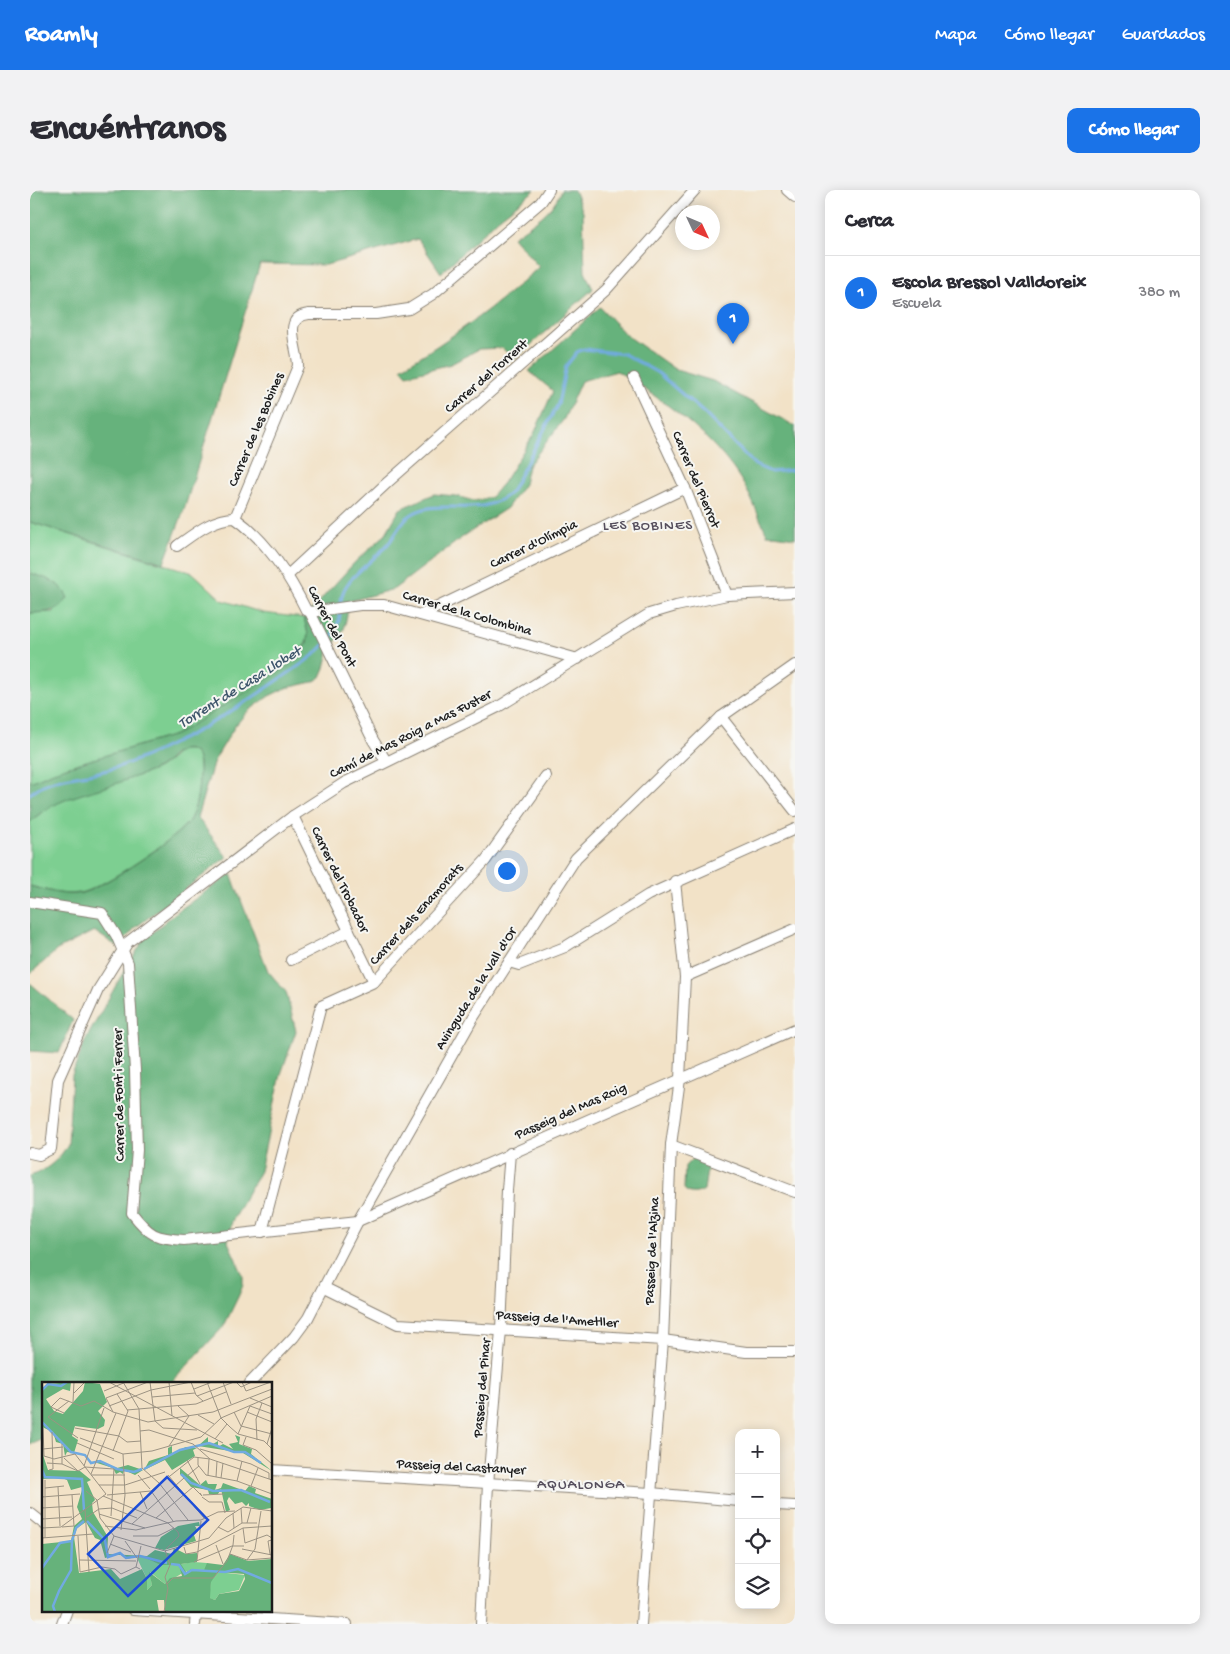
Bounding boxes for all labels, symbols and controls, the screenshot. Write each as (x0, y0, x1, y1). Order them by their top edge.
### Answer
text: Roamly (25, 21, 98, 50)
text: Mapa (935, 25, 976, 46)
text: Cómo llegar (1004, 25, 1094, 46)
text: Guardados (1122, 25, 1205, 46)
button: Cómo llegar (1067, 108, 1200, 153)
text: Encuéntranos (30, 110, 225, 151)
north arrow (675, 205, 720, 250)
text: Cerca (845, 210, 893, 235)
text: Escola Bressol Valldoreix (892, 272, 1086, 295)
text: 1 (858, 284, 864, 303)
text: 380 m (1139, 284, 1180, 303)
text: Escuela (892, 295, 941, 314)
pin: 1 (717, 303, 749, 344)
street label: Carrer del Torrent (442, 335, 533, 418)
street label: Carrer de les Bobines (225, 370, 289, 490)
street label: Carrer del Pierrot (667, 429, 724, 532)
street label: Carrer d'Olímpia (488, 516, 581, 573)
district label: LES BOBINES (603, 517, 693, 535)
street label: Carrer del Pont (302, 583, 360, 672)
street label: Carrer de la Colombina (400, 587, 535, 641)
water label: Torrent de Casa Llobet (175, 641, 307, 733)
street label: Camí de Mas Roig a Mas Fuster (327, 686, 496, 783)
street label: Carrer del Trobador (306, 824, 372, 937)
your location (494, 858, 520, 884)
street label: Carrer dels Enamorats (367, 860, 468, 970)
street label: Avinguda de la Vall d'Or (432, 924, 522, 1053)
street label: Carrer de Font i Ferrer (110, 1028, 130, 1161)
street label: Passeig del Mas Roig (511, 1080, 630, 1145)
street label: Passeig de l'Alzina (642, 1196, 664, 1306)
street label: Passeig de l'Ametller (494, 1307, 620, 1333)
street label: Passeig del Pinar (470, 1337, 496, 1439)
inset map (42, 1382, 272, 1612)
map controls (735, 1429, 780, 1609)
button: + (735, 1429, 780, 1474)
street label: Passeig del Castanyer (395, 1456, 527, 1480)
button: − (735, 1474, 780, 1519)
district label: AQUALONGA (537, 1476, 625, 1494)
button: locate (735, 1519, 780, 1564)
button: layers (735, 1564, 780, 1609)

